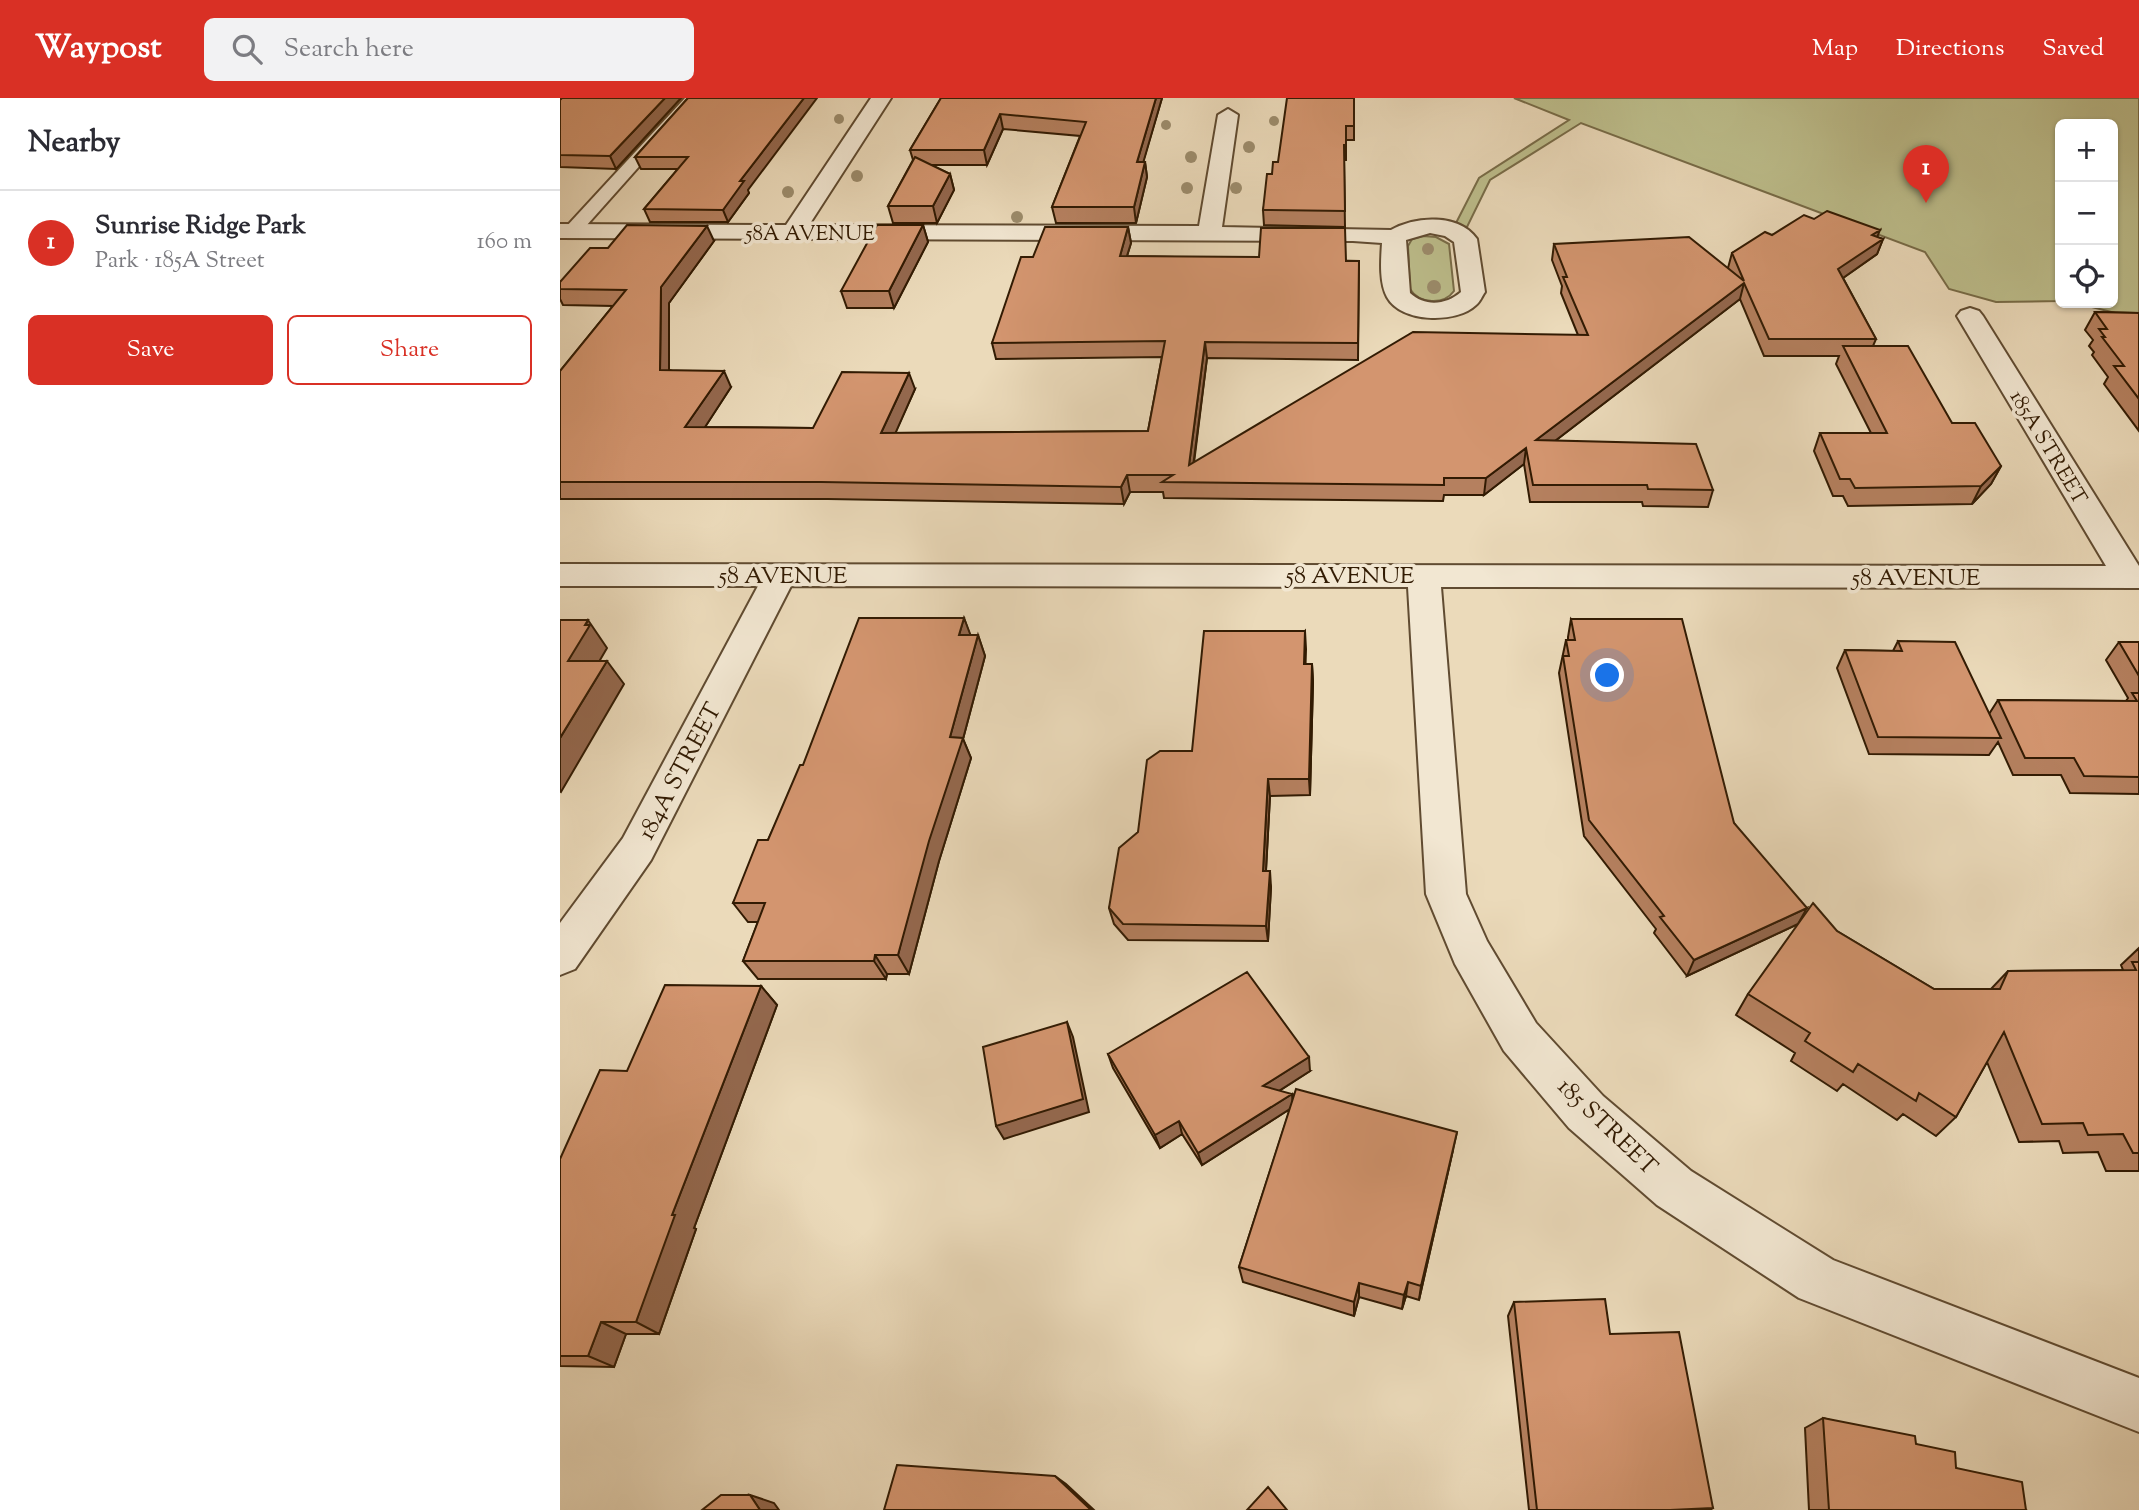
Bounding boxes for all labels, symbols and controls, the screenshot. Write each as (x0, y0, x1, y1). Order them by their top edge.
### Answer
search box (204, 18, 694, 81)
text: Waypost (35, 25, 162, 73)
icon: search (228, 30, 266, 68)
text: Search here (284, 31, 414, 68)
text: Map (1812, 32, 1858, 66)
text: Directions (1896, 32, 2004, 66)
text: Saved (2042, 32, 2104, 66)
map controls (2055, 119, 2118, 308)
button: + (2055, 119, 2118, 182)
text: Nearby (28, 122, 120, 165)
pin: 1 (1903, 145, 1949, 203)
button: − (2055, 182, 2118, 245)
text: Sunrise Ridge Park (95, 208, 306, 245)
street label: 58A AVENUE (744, 220, 875, 250)
text: 1 (47, 226, 55, 259)
text: 160 m (477, 226, 532, 259)
text: Park · 185A Street (95, 245, 265, 278)
button: locate (2055, 245, 2118, 308)
button: Save (28, 315, 273, 385)
button: Share (287, 315, 532, 385)
street label: 185A STREET (2001, 385, 2093, 511)
street label: 58 AVENUE (717, 560, 848, 594)
street label: 58 AVENUE (1284, 560, 1415, 594)
street label: 58 AVENUE (1850, 562, 1981, 596)
your location (1590, 658, 1624, 692)
street label: 184A STREET (630, 697, 731, 847)
street label: 185 STREET (1549, 1071, 1664, 1184)

